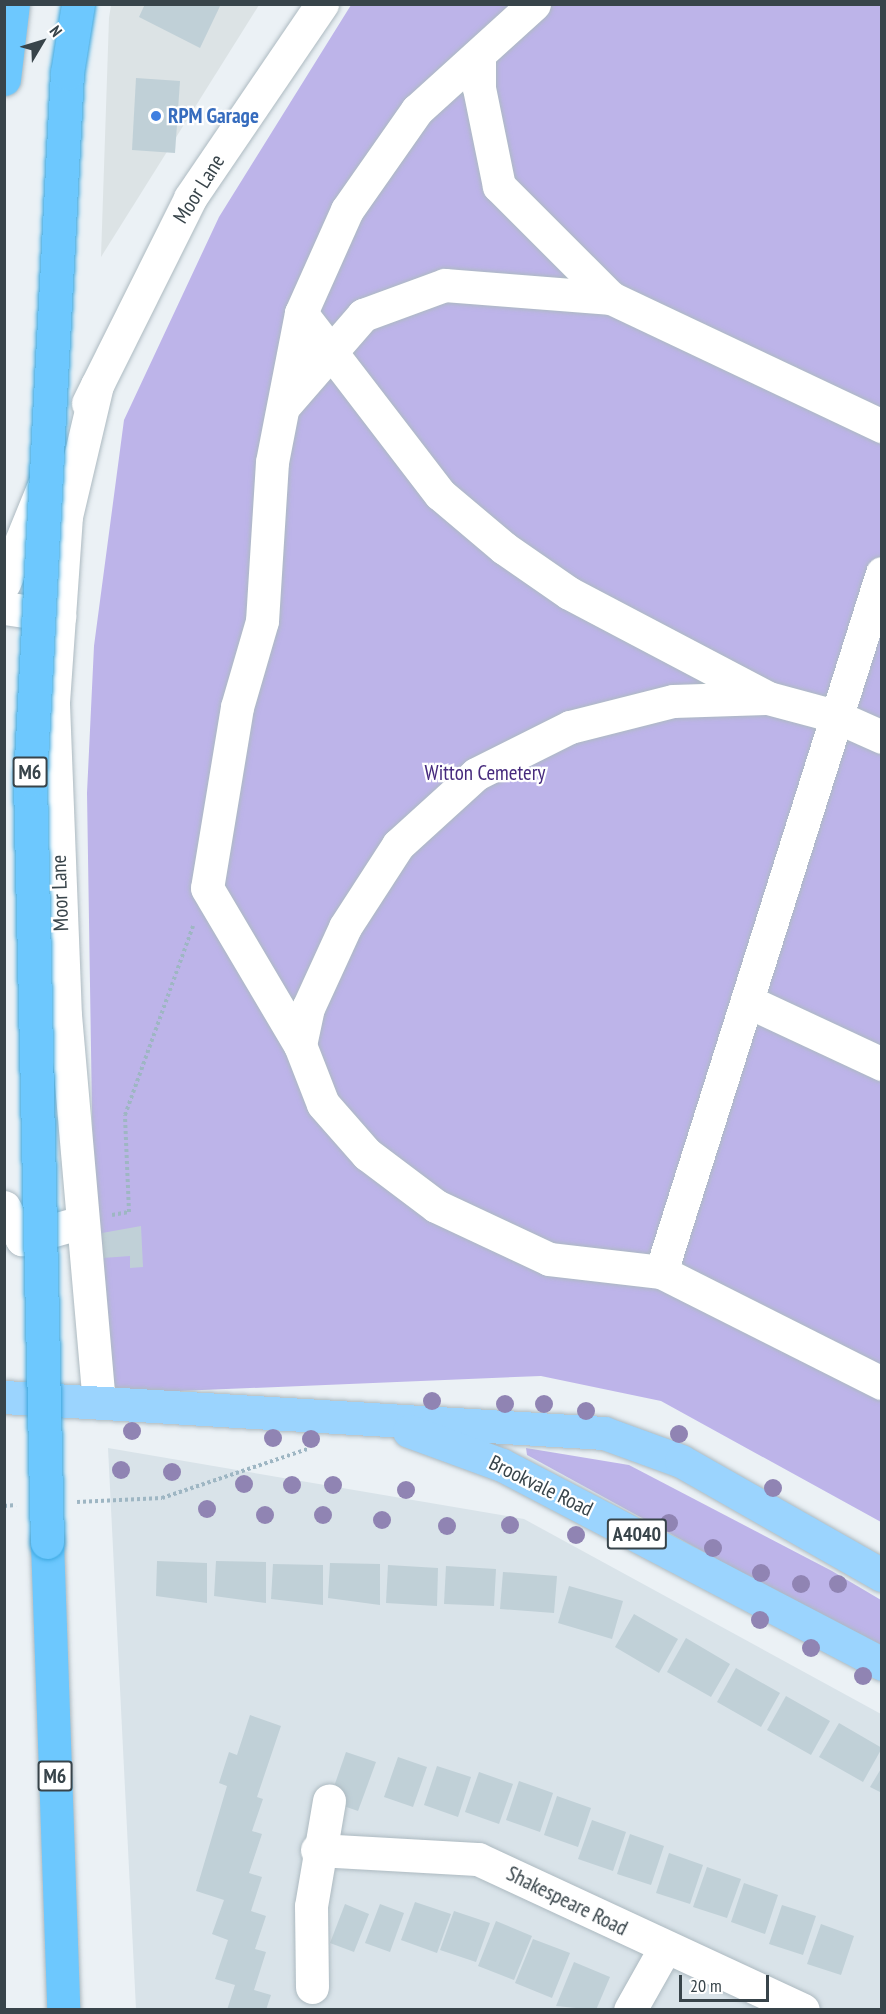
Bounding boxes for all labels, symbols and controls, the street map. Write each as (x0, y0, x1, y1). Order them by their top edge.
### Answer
north arrow (12, 12, 72, 72)
text: N (46, 21, 67, 40)
place label: RPM Garage (168, 103, 259, 129)
marker: RPM Garage (149, 109, 163, 123)
street label: Moor Lane (168, 150, 230, 228)
road number: M6 (12, 755, 48, 789)
park label: Witton Cemetery (425, 760, 545, 786)
street label: Moor Lane (46, 854, 74, 932)
street label: Brookvale Road (485, 1450, 597, 1522)
road number: A4040 (606, 1517, 668, 1551)
road number: M6 (37, 1759, 73, 1793)
street label: Shakespeare Road (502, 1861, 632, 1941)
scale bar (682, 1963, 772, 2001)
text: 20 m (690, 1974, 722, 1997)

